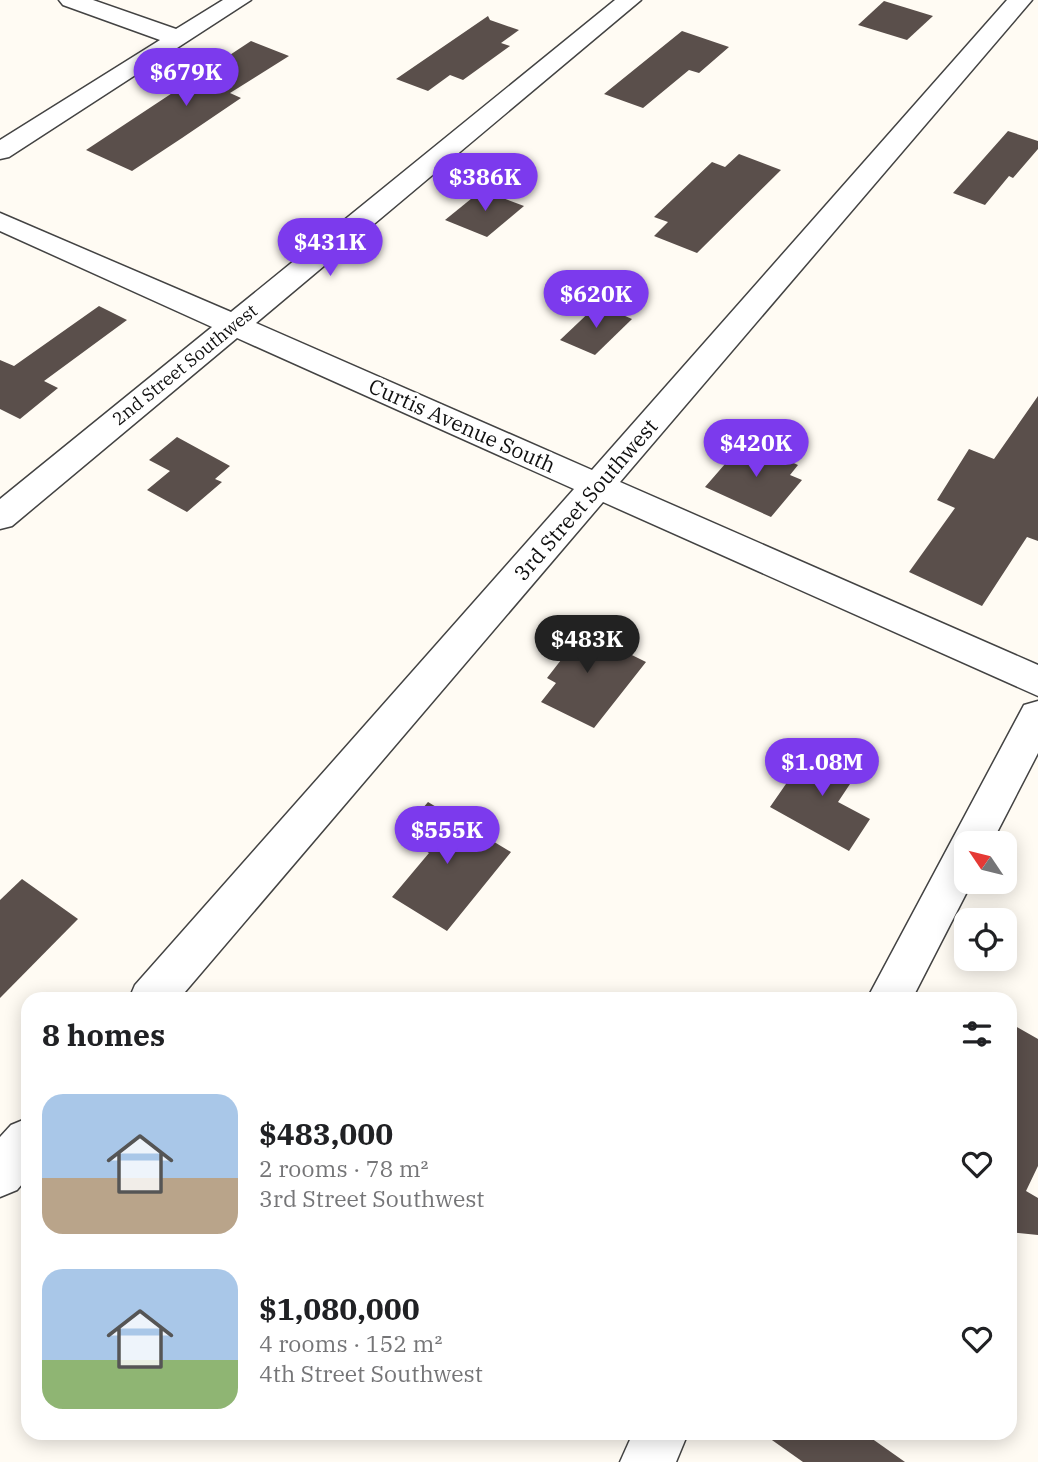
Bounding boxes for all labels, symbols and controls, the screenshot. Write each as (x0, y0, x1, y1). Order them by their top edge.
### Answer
pin: $679K (137, 48, 235, 108)
text: $679K (150, 56, 222, 86)
pin: $386K (436, 154, 534, 213)
text: $386K (449, 161, 521, 191)
pin: $431K (281, 218, 379, 278)
text: $431K (294, 226, 366, 256)
pin: $620K (547, 270, 645, 330)
text: $620K (560, 278, 632, 308)
street label: 2nd Street Southwest (108, 299, 262, 430)
street label: Curtis Avenue South (365, 371, 560, 479)
street label: 3rd Street Southwest (507, 412, 663, 586)
pin: $420K (707, 420, 805, 479)
text: $420K (720, 427, 792, 457)
pin: $483K (538, 616, 636, 675)
text: $483K (551, 623, 623, 653)
pin: $1.08M (765, 738, 879, 798)
text: $1.08M (781, 746, 863, 776)
pin: $555K (398, 806, 496, 866)
text: $555K (411, 814, 483, 844)
north arrow (954, 831, 1017, 894)
map controls (954, 831, 1017, 971)
button: locate (954, 908, 1017, 971)
text: 8 homes (42, 1015, 165, 1054)
icon: filters (958, 1015, 996, 1053)
text: $483,000 (259, 1114, 393, 1153)
icon: home (98, 1122, 182, 1206)
icon: heart (958, 1145, 996, 1183)
text: 2 rooms · 78 m² (259, 1153, 429, 1183)
text: 3rd Street Southwest (259, 1183, 484, 1213)
text: $1,080,000 (259, 1289, 420, 1328)
icon: home (98, 1297, 182, 1381)
icon: heart (958, 1320, 996, 1358)
text: 4 rooms · 152 m² (259, 1328, 442, 1358)
text: 4th Street Southwest (259, 1358, 483, 1388)

